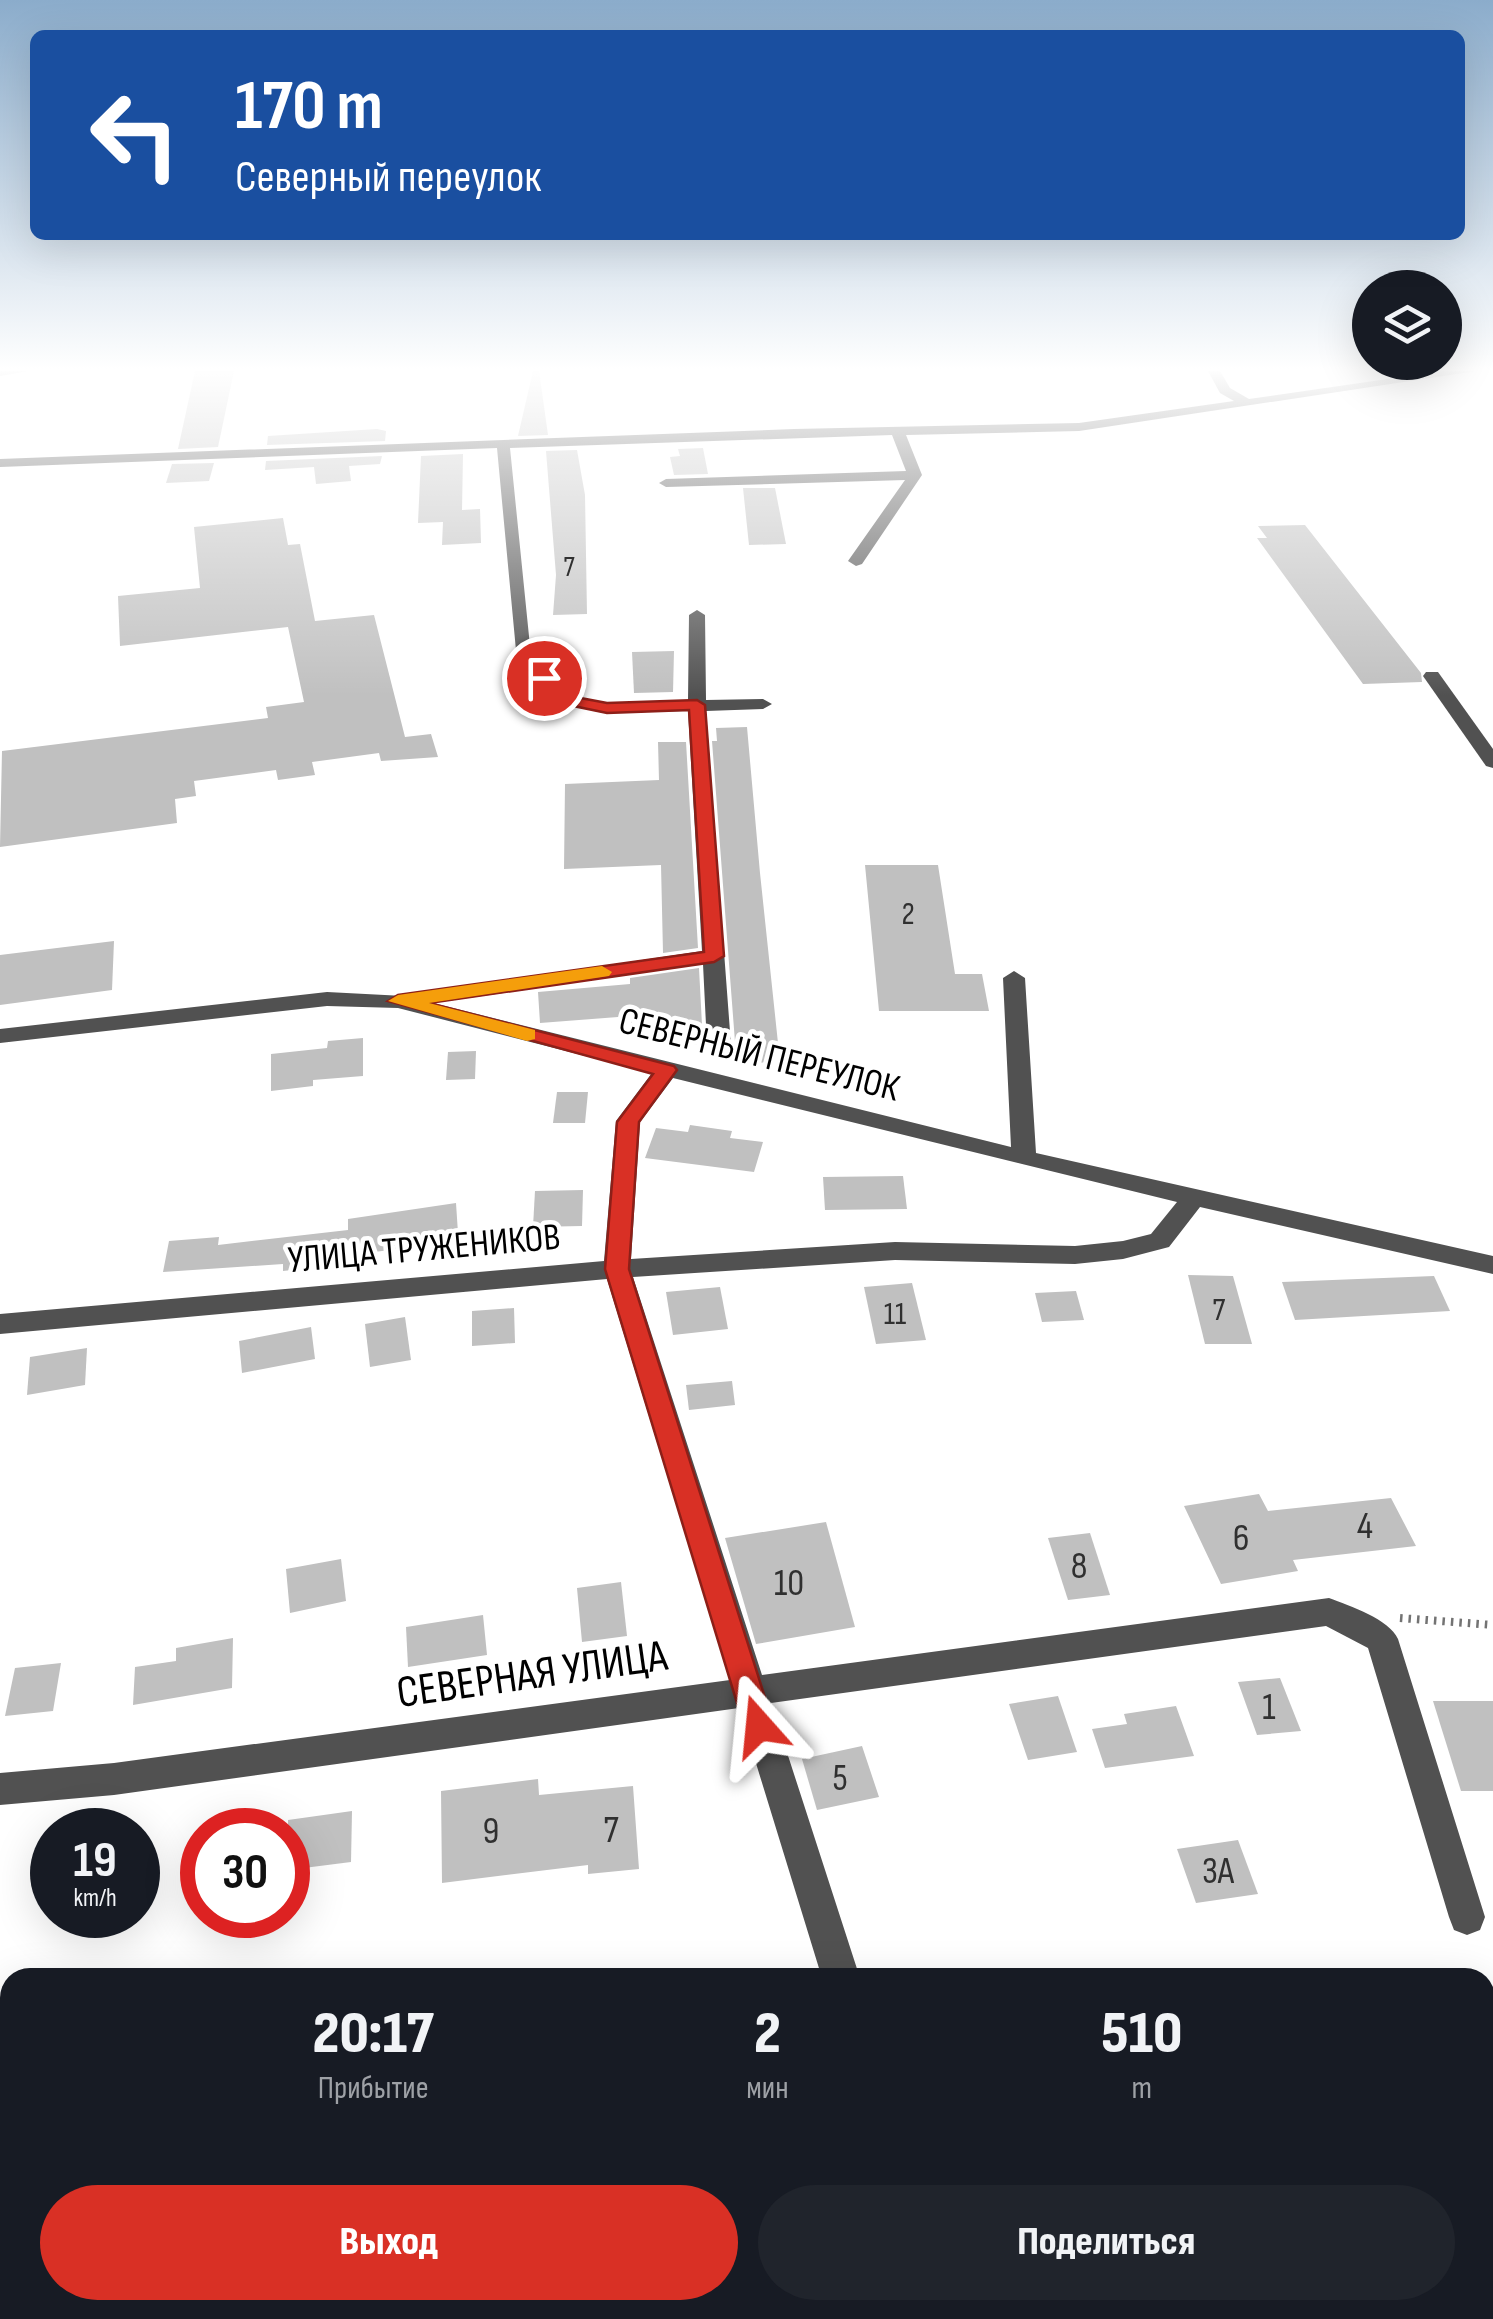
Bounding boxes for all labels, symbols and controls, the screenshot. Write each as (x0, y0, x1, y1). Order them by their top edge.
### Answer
text: 170 m (235, 65, 383, 149)
icon: left (70, 70, 200, 200)
text: Северный переулок (235, 150, 541, 205)
map controls (1352, 270, 1462, 380)
button: layers (1352, 270, 1462, 380)
house number: 7 (563, 551, 575, 584)
pin (502, 636, 587, 721)
icon: arrive (517, 651, 572, 706)
house number: 2 (901, 895, 915, 934)
street label: СЕВЕРНЫЙ ПЕРЕУЛОК (614, 998, 904, 1112)
street label: УЛИЦА ТРУЖЕНИКОВ (286, 1215, 562, 1283)
house number: 7 (1213, 1291, 1226, 1330)
house number: 11 (884, 1295, 906, 1334)
house number: 4 (1357, 1504, 1373, 1549)
house number: 6 (1233, 1516, 1249, 1561)
house number: 8 (1071, 1544, 1087, 1589)
house number: 10 (774, 1561, 804, 1606)
street label: СЕВЕРНАЯ УЛИЦА (393, 1629, 671, 1721)
position arrow (707, 1674, 811, 1778)
house number: 1 (1262, 1685, 1276, 1730)
house number: 5 (832, 1756, 848, 1801)
speed limit sign: 30 (180, 1808, 310, 1938)
house number: 7 (603, 1808, 619, 1853)
house number: 9 (483, 1809, 499, 1854)
text: 19 (73, 1831, 117, 1891)
house number: 3А (1202, 1849, 1235, 1894)
text: km/h (73, 1883, 117, 1914)
text: 20:17 (313, 1998, 434, 2070)
text: 2 (754, 1998, 781, 2070)
text: 510 (1101, 1998, 1182, 2070)
text: Прибытие (318, 2069, 429, 2108)
text: мин (746, 2069, 789, 2108)
text: m (1132, 2069, 1152, 2108)
button: Выход (40, 2185, 738, 2300)
button: Поделиться (758, 2185, 1455, 2300)

